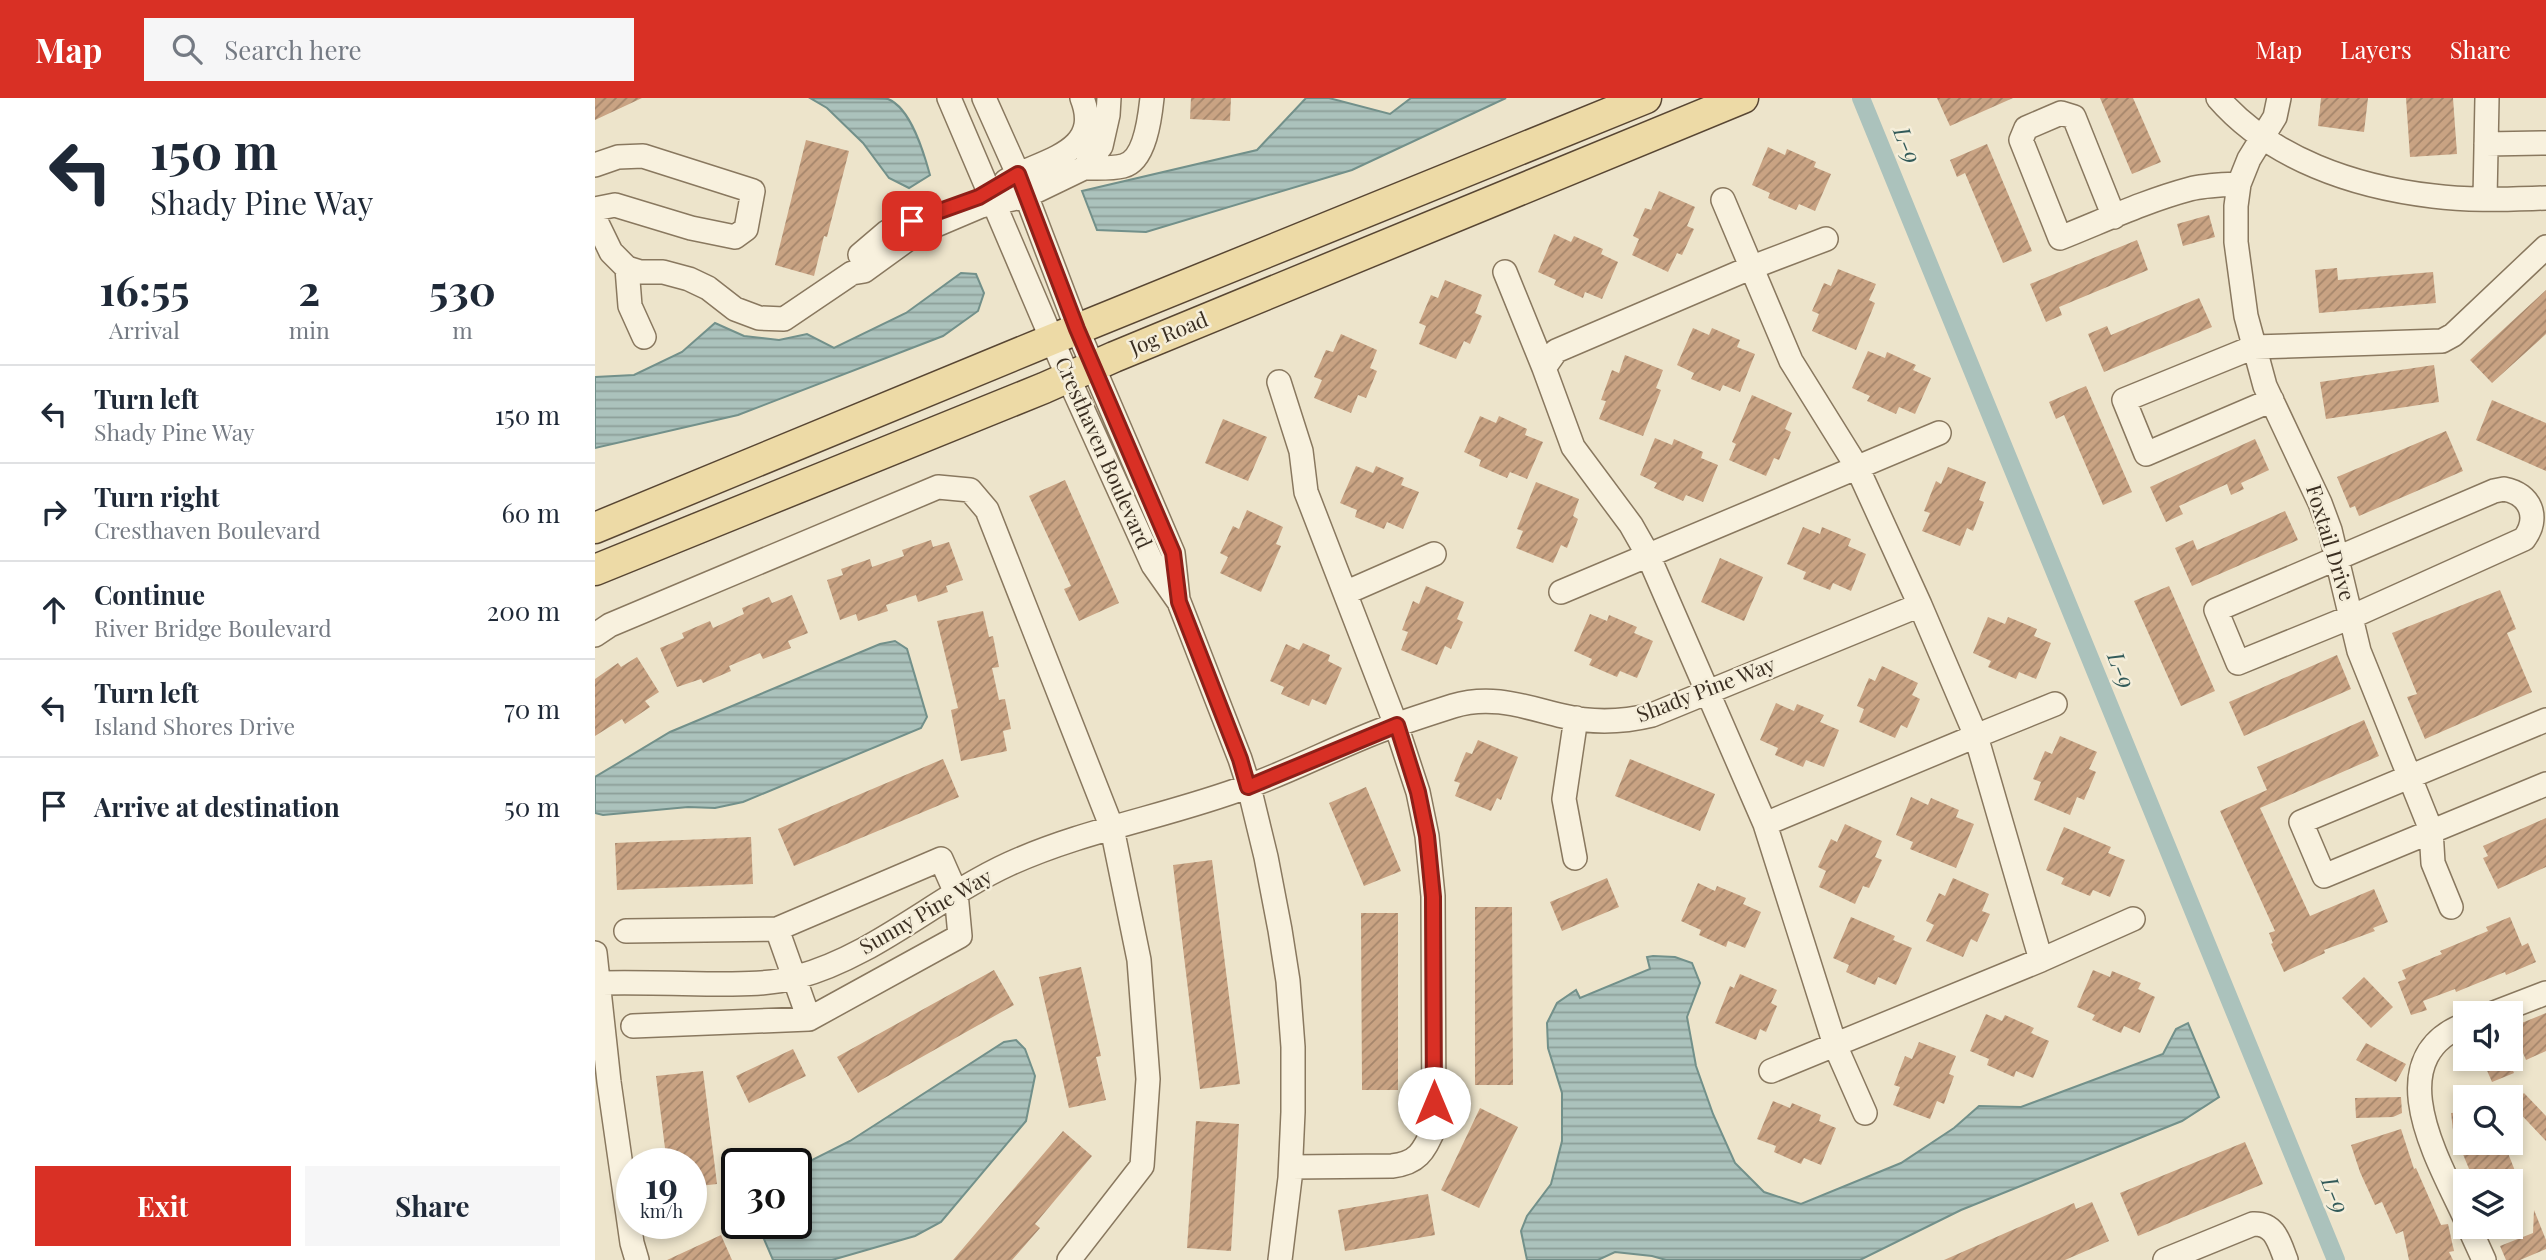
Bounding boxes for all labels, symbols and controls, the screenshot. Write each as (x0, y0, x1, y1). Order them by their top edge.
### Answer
search box (144, 18, 634, 81)
text: Map (35, 27, 102, 71)
icon: search (168, 30, 206, 68)
text: Search here (224, 32, 362, 67)
text: Map (2256, 33, 2302, 65)
text: Layers (2340, 33, 2412, 65)
text: Share (2450, 33, 2511, 65)
text: 150 m (150, 117, 278, 182)
water label: L-9 (1887, 121, 1930, 167)
icon: left (35, 126, 126, 217)
text: Shady Pine Way (150, 180, 373, 223)
pin (882, 191, 942, 251)
icon: arrive (893, 202, 931, 240)
text: 16:55 (99, 261, 190, 317)
text: 2 (298, 261, 320, 317)
text: 530 (429, 261, 496, 317)
street label: Jog Road (1124, 304, 1212, 361)
text: Arrival (109, 314, 180, 345)
text: min (289, 314, 330, 345)
text: m (452, 314, 473, 345)
street label: Cresthaven Boulevard (1050, 352, 1160, 552)
text: Turn left (94, 381, 199, 416)
icon: left (35, 395, 73, 433)
text: 150 m (495, 397, 560, 432)
text: Shady Pine Way (94, 416, 255, 447)
text: Turn right (94, 479, 220, 514)
street label: Foxtail Drive (2301, 481, 2363, 604)
icon: right (35, 493, 73, 531)
text: 60 m (501, 495, 560, 530)
text: Cresthaven Boulevard (94, 514, 321, 545)
text: Continue (94, 577, 205, 612)
icon: ahead (35, 591, 73, 629)
text: 200 m (487, 593, 560, 628)
text: River Bridge Boulevard (94, 612, 332, 643)
water label: L-9 (2101, 646, 2144, 692)
street label: Shady Pine Way (1632, 649, 1779, 727)
text: Turn left (94, 675, 199, 710)
icon: left (35, 689, 73, 727)
text: 70 m (504, 691, 560, 726)
text: Island Shores Drive (94, 710, 295, 741)
icon: arrive (35, 787, 73, 825)
text: Arrive at destination (94, 789, 340, 824)
text: 50 m (504, 789, 560, 824)
street label: Sunny Pine Way (854, 861, 997, 960)
map controls (2453, 1001, 2523, 1239)
button: sound (2453, 1001, 2523, 1071)
position arrow (1397, 1066, 1471, 1140)
button: search (2453, 1085, 2523, 1155)
speed limit sign: 30 (721, 1148, 812, 1239)
text: 19 (645, 1161, 678, 1208)
button: Exit (35, 1166, 291, 1246)
button: Share (305, 1166, 560, 1246)
button: layers (2453, 1169, 2523, 1239)
water label: L-9 (2315, 1171, 2358, 1217)
text: km/h (640, 1199, 683, 1223)

